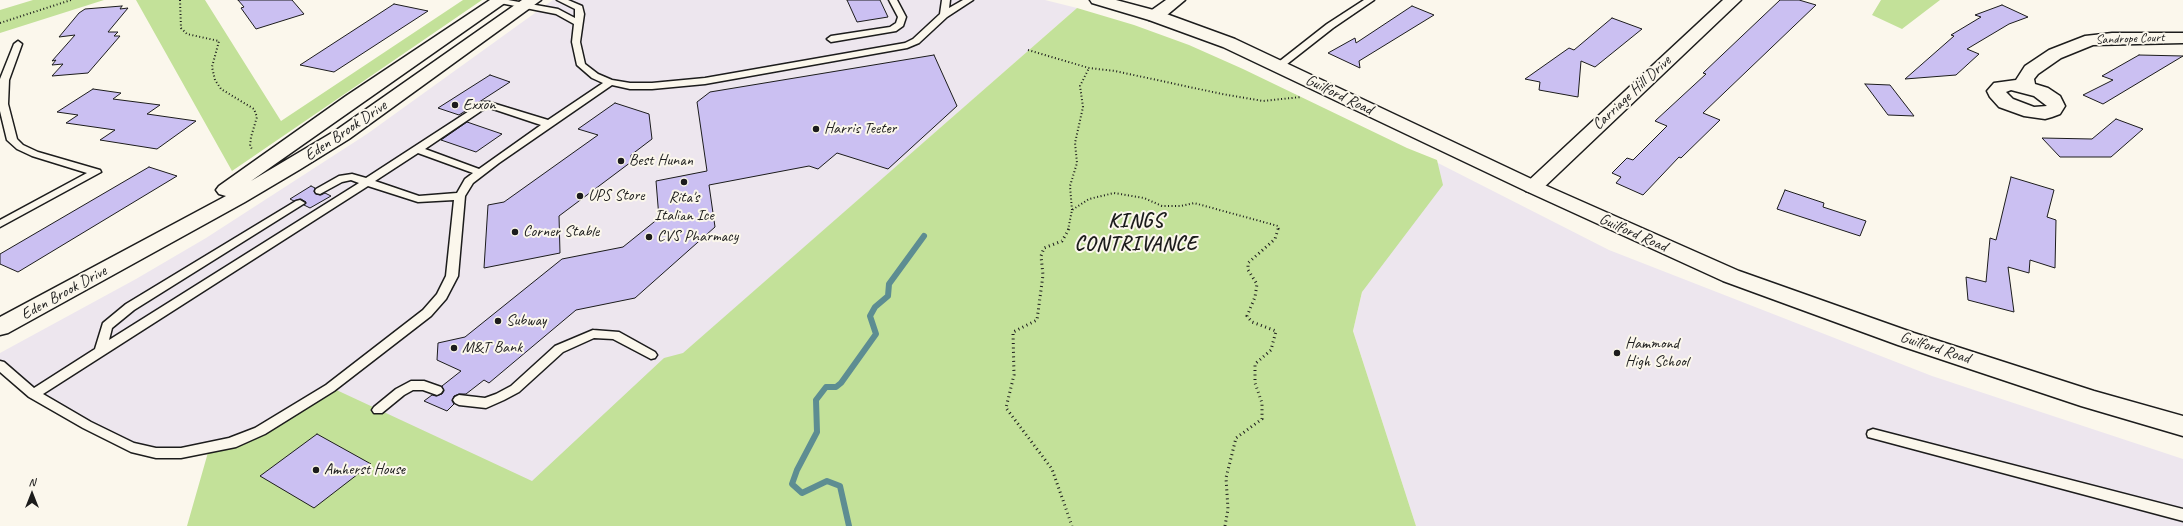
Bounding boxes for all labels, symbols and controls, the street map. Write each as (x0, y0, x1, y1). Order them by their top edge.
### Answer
street label: Sandrope Court (2095, 30, 2165, 48)
street label: Carriage Hill Drive (1589, 52, 1675, 134)
street label: Guilford Road (1302, 70, 1376, 120)
place label: Exxon (463, 95, 495, 115)
street label: Eden Brook Drive (301, 97, 391, 165)
marker: Exxon (450, 100, 460, 110)
place label: Harris Teeter (824, 119, 896, 139)
marker: Harris Teeter (811, 124, 821, 134)
place label: Best Hunan (629, 151, 693, 171)
marker: Best Hunan (616, 156, 626, 166)
marker: Rita's Italian Ice (679, 177, 689, 187)
place label: UPS Store (588, 186, 644, 206)
place label: Rita's Italian Ice (654, 188, 714, 226)
marker: UPS Store (575, 191, 585, 201)
district label: KINGS CONTRIVANCE (1076, 210, 1196, 257)
street label: Guilford Road (1596, 210, 1670, 256)
place label: Corner Stable (523, 222, 599, 242)
marker: Corner Stable (510, 227, 520, 237)
place label: CVS Pharmacy (657, 227, 738, 247)
marker: CVS Pharmacy (644, 232, 654, 242)
street label: Eden Brook Drive (18, 262, 110, 324)
place label: Subway (506, 311, 546, 331)
marker: Subway (493, 316, 503, 326)
street label: Guilford Road (1898, 328, 1972, 368)
place label: Hammond High School (1625, 334, 1688, 372)
place label: M&T Bank (462, 338, 522, 358)
marker: M&T Bank (449, 343, 459, 353)
marker: Hammond High School (1612, 348, 1622, 358)
place label: Amherst House (324, 460, 405, 480)
marker: Amherst House (311, 465, 321, 475)
north arrow (12, 474, 52, 514)
text: N (29, 475, 35, 489)

